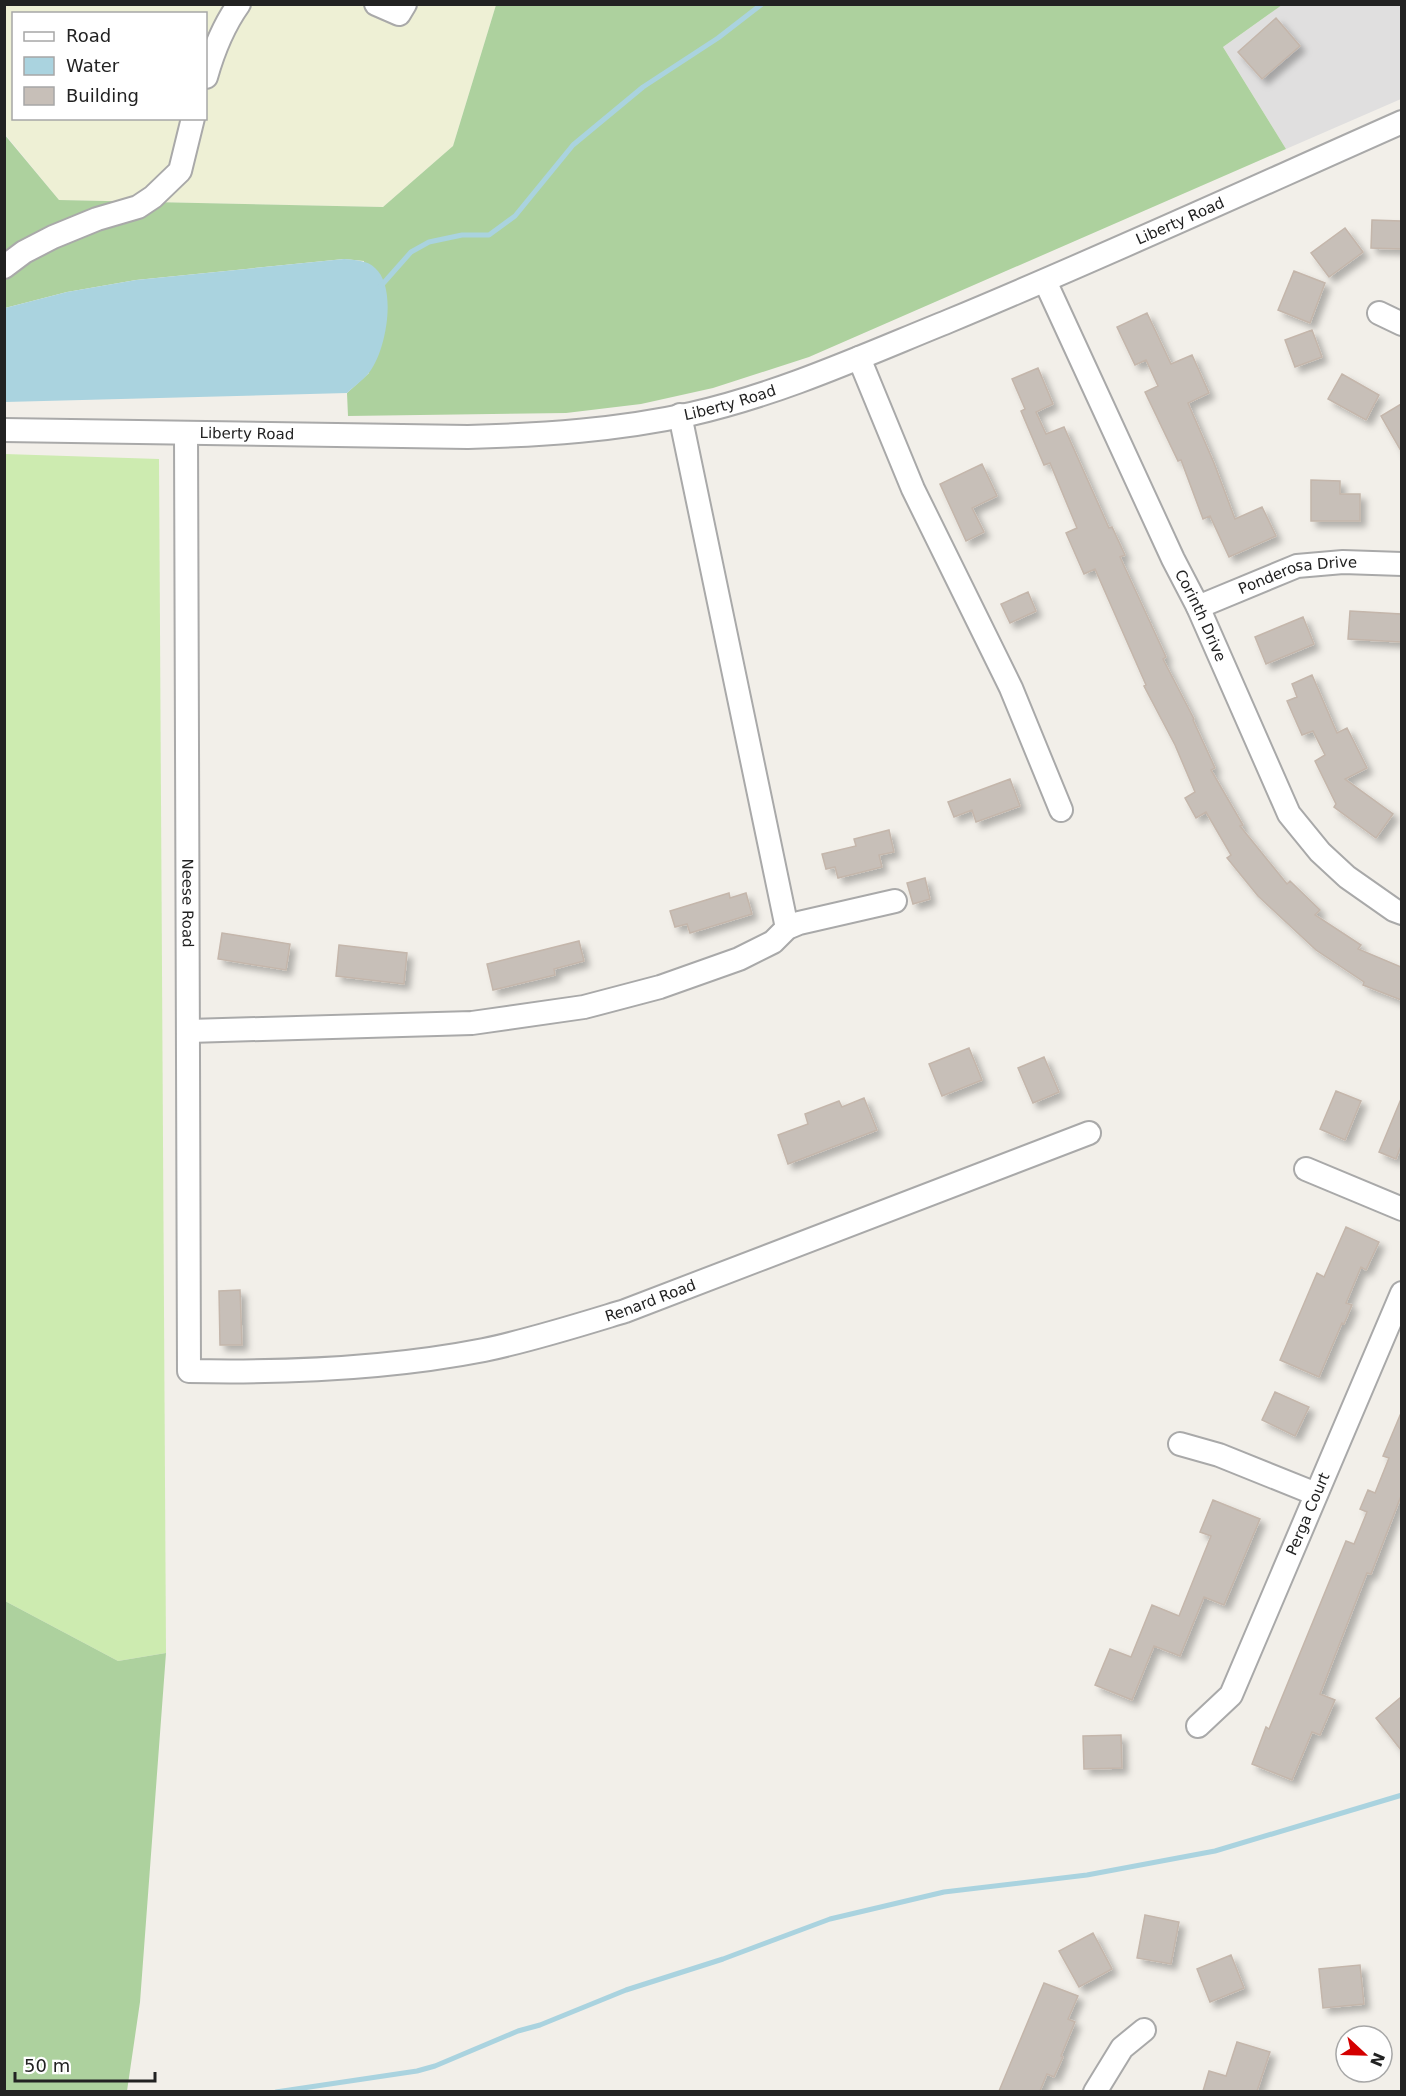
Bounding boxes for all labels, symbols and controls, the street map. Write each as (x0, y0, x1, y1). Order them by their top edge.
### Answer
legend (12, 12, 207, 120)
text: Road (66, 25, 111, 46)
text: Water (66, 55, 120, 76)
text: Building (66, 85, 139, 106)
street label: Liberty Road (1133, 194, 1227, 249)
street label: Liberty Road (682, 381, 778, 424)
street label: Liberty Road (199, 424, 294, 443)
street label: Ponderosa Drive (1236, 553, 1357, 598)
street label: Corinth Drive (1171, 566, 1230, 664)
street label: Neese Road (178, 858, 197, 948)
street label: Renard Road (603, 1276, 698, 1326)
street label: Perga Court (1282, 1470, 1334, 1558)
north arrow (1334, 2024, 1394, 2084)
scale bar (15, 2045, 154, 2083)
text: N (1366, 2050, 1389, 2069)
text: 50 m (24, 2055, 70, 2076)

